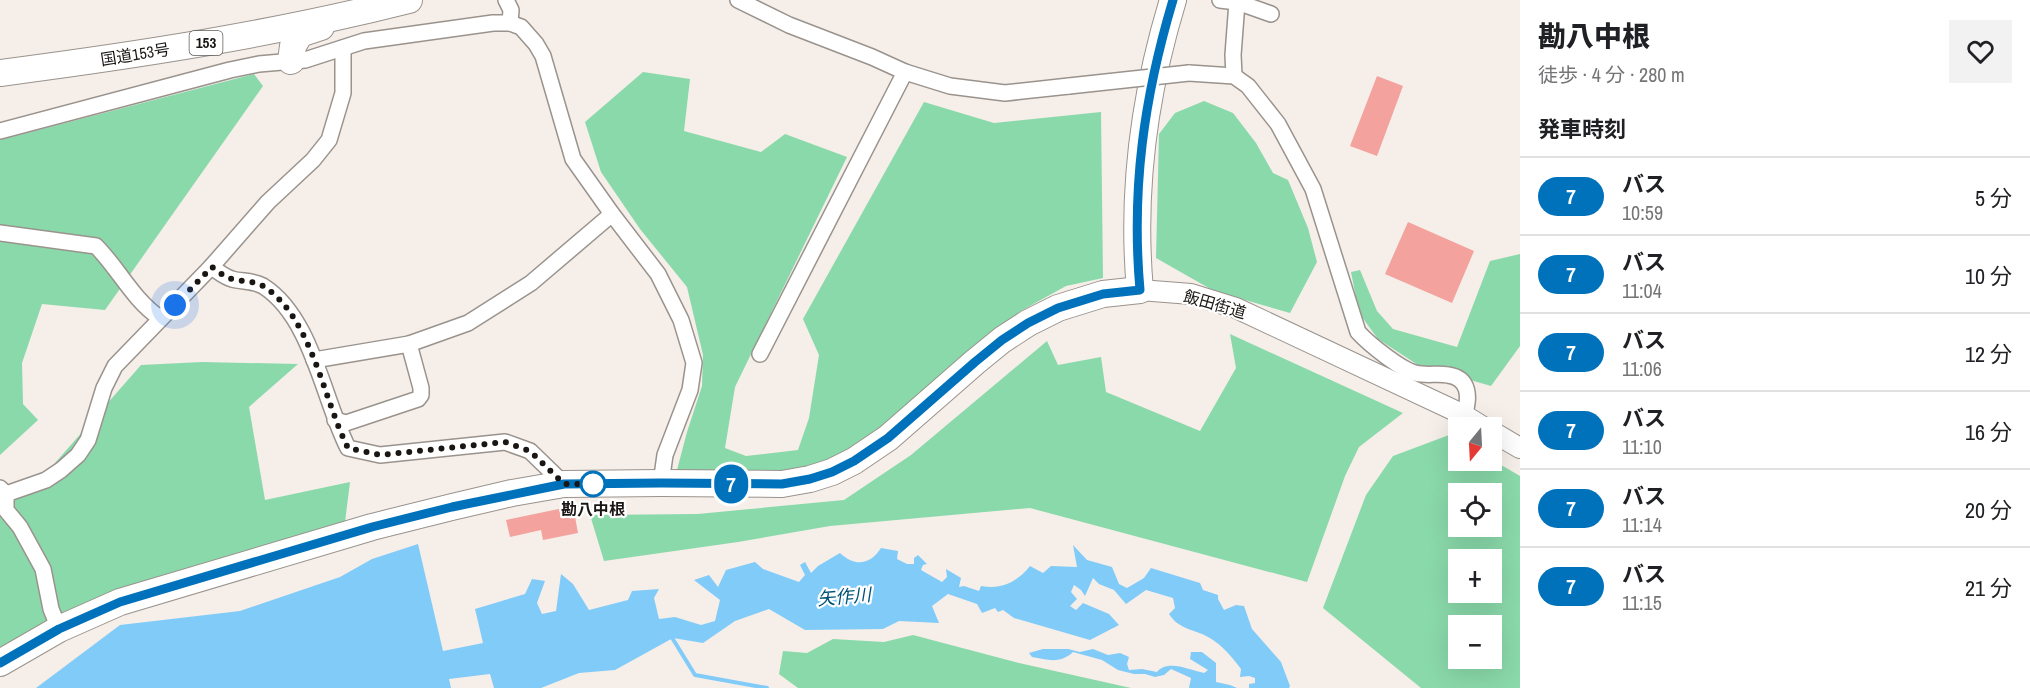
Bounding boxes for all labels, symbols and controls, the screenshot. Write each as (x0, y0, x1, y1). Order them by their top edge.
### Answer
text: 勘八中根 (1538, 17, 1650, 55)
button: heart (1949, 20, 2012, 83)
road number: 153 (190, 31, 222, 55)
street label: 国道153号 (99, 38, 171, 70)
text: 徒歩 · 4 分 · 280 m (1538, 61, 1685, 88)
text: 発車時刻 (1538, 114, 1626, 144)
text: バス (1622, 169, 1666, 199)
text: 7 (1566, 182, 1576, 211)
text: 5 分 (1975, 183, 2012, 213)
text: 10:59 (1622, 199, 1663, 226)
text: バス (1622, 247, 1666, 277)
text: 7 (1566, 260, 1576, 289)
text: 10 分 (1965, 261, 2012, 291)
text: 11:04 (1622, 277, 1662, 304)
street label: 飯田街道 (1181, 285, 1249, 323)
your location (160, 290, 190, 320)
text: バス (1622, 325, 1666, 355)
text: 7 (1566, 338, 1576, 367)
text: 12 分 (1965, 339, 2012, 369)
text: 11:06 (1622, 355, 1662, 382)
text: バス (1622, 403, 1666, 433)
text: 7 (1566, 416, 1576, 445)
north arrow (1448, 417, 1502, 471)
map controls (1448, 417, 1502, 669)
text: 16 分 (1965, 417, 2012, 447)
text: 11:10 (1622, 433, 1662, 460)
line badge: 7 (712, 464, 750, 504)
text: 7 (726, 470, 736, 499)
marker: 勘八中根 (580, 471, 606, 497)
text: バス (1622, 481, 1666, 511)
button: locate (1448, 483, 1502, 537)
text: 7 (1566, 494, 1576, 523)
text: 20 分 (1965, 495, 2012, 525)
place label: 勘八中根 (561, 498, 625, 520)
text: 11:14 (1622, 511, 1662, 538)
button: + (1448, 549, 1502, 603)
text: バス (1622, 559, 1666, 589)
text: 7 (1566, 572, 1576, 601)
text: 21 分 (1965, 573, 2012, 603)
water label: 矢作川 (816, 582, 874, 611)
text: 11:15 (1622, 589, 1662, 616)
button: − (1448, 615, 1502, 669)

